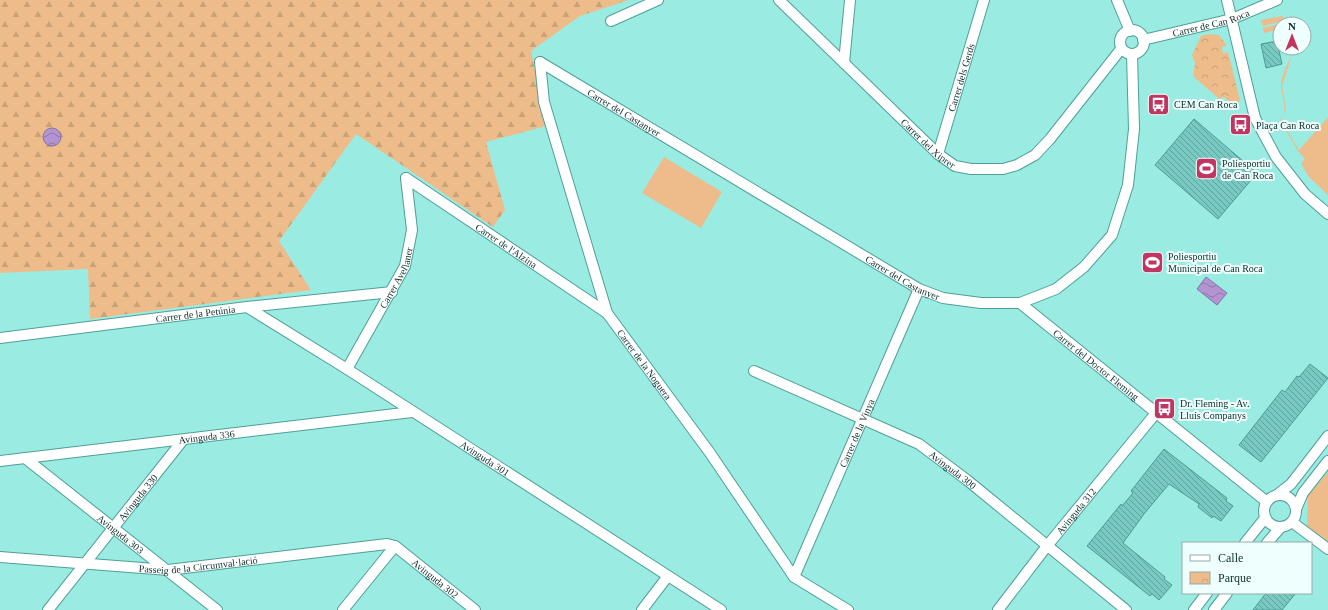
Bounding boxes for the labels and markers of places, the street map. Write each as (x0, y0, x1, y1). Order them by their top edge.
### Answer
bus stop icon: CEM Can Roca (1146, 91, 1172, 117)
place label: CEM Can Roca (1174, 99, 1238, 110)
bus stop icon: Plaça Can Roca (1227, 112, 1253, 138)
place label: Plaça Can Roca (1256, 120, 1320, 131)
sports icon: Poliesportiu de Can Roca (1193, 156, 1219, 182)
place label: Poliesportiu de Can Roca (1222, 158, 1274, 181)
sports icon: Poliesportiu Municipal de Can Roca (1139, 249, 1165, 275)
place label: Poliesportiu Municipal de Can Roca (1168, 251, 1263, 274)
bus stop icon: Dr. Fleming - Av. Lluís Companys (1152, 396, 1178, 422)
place label: Dr. Fleming - Av. Lluís Companys (1180, 398, 1249, 421)

